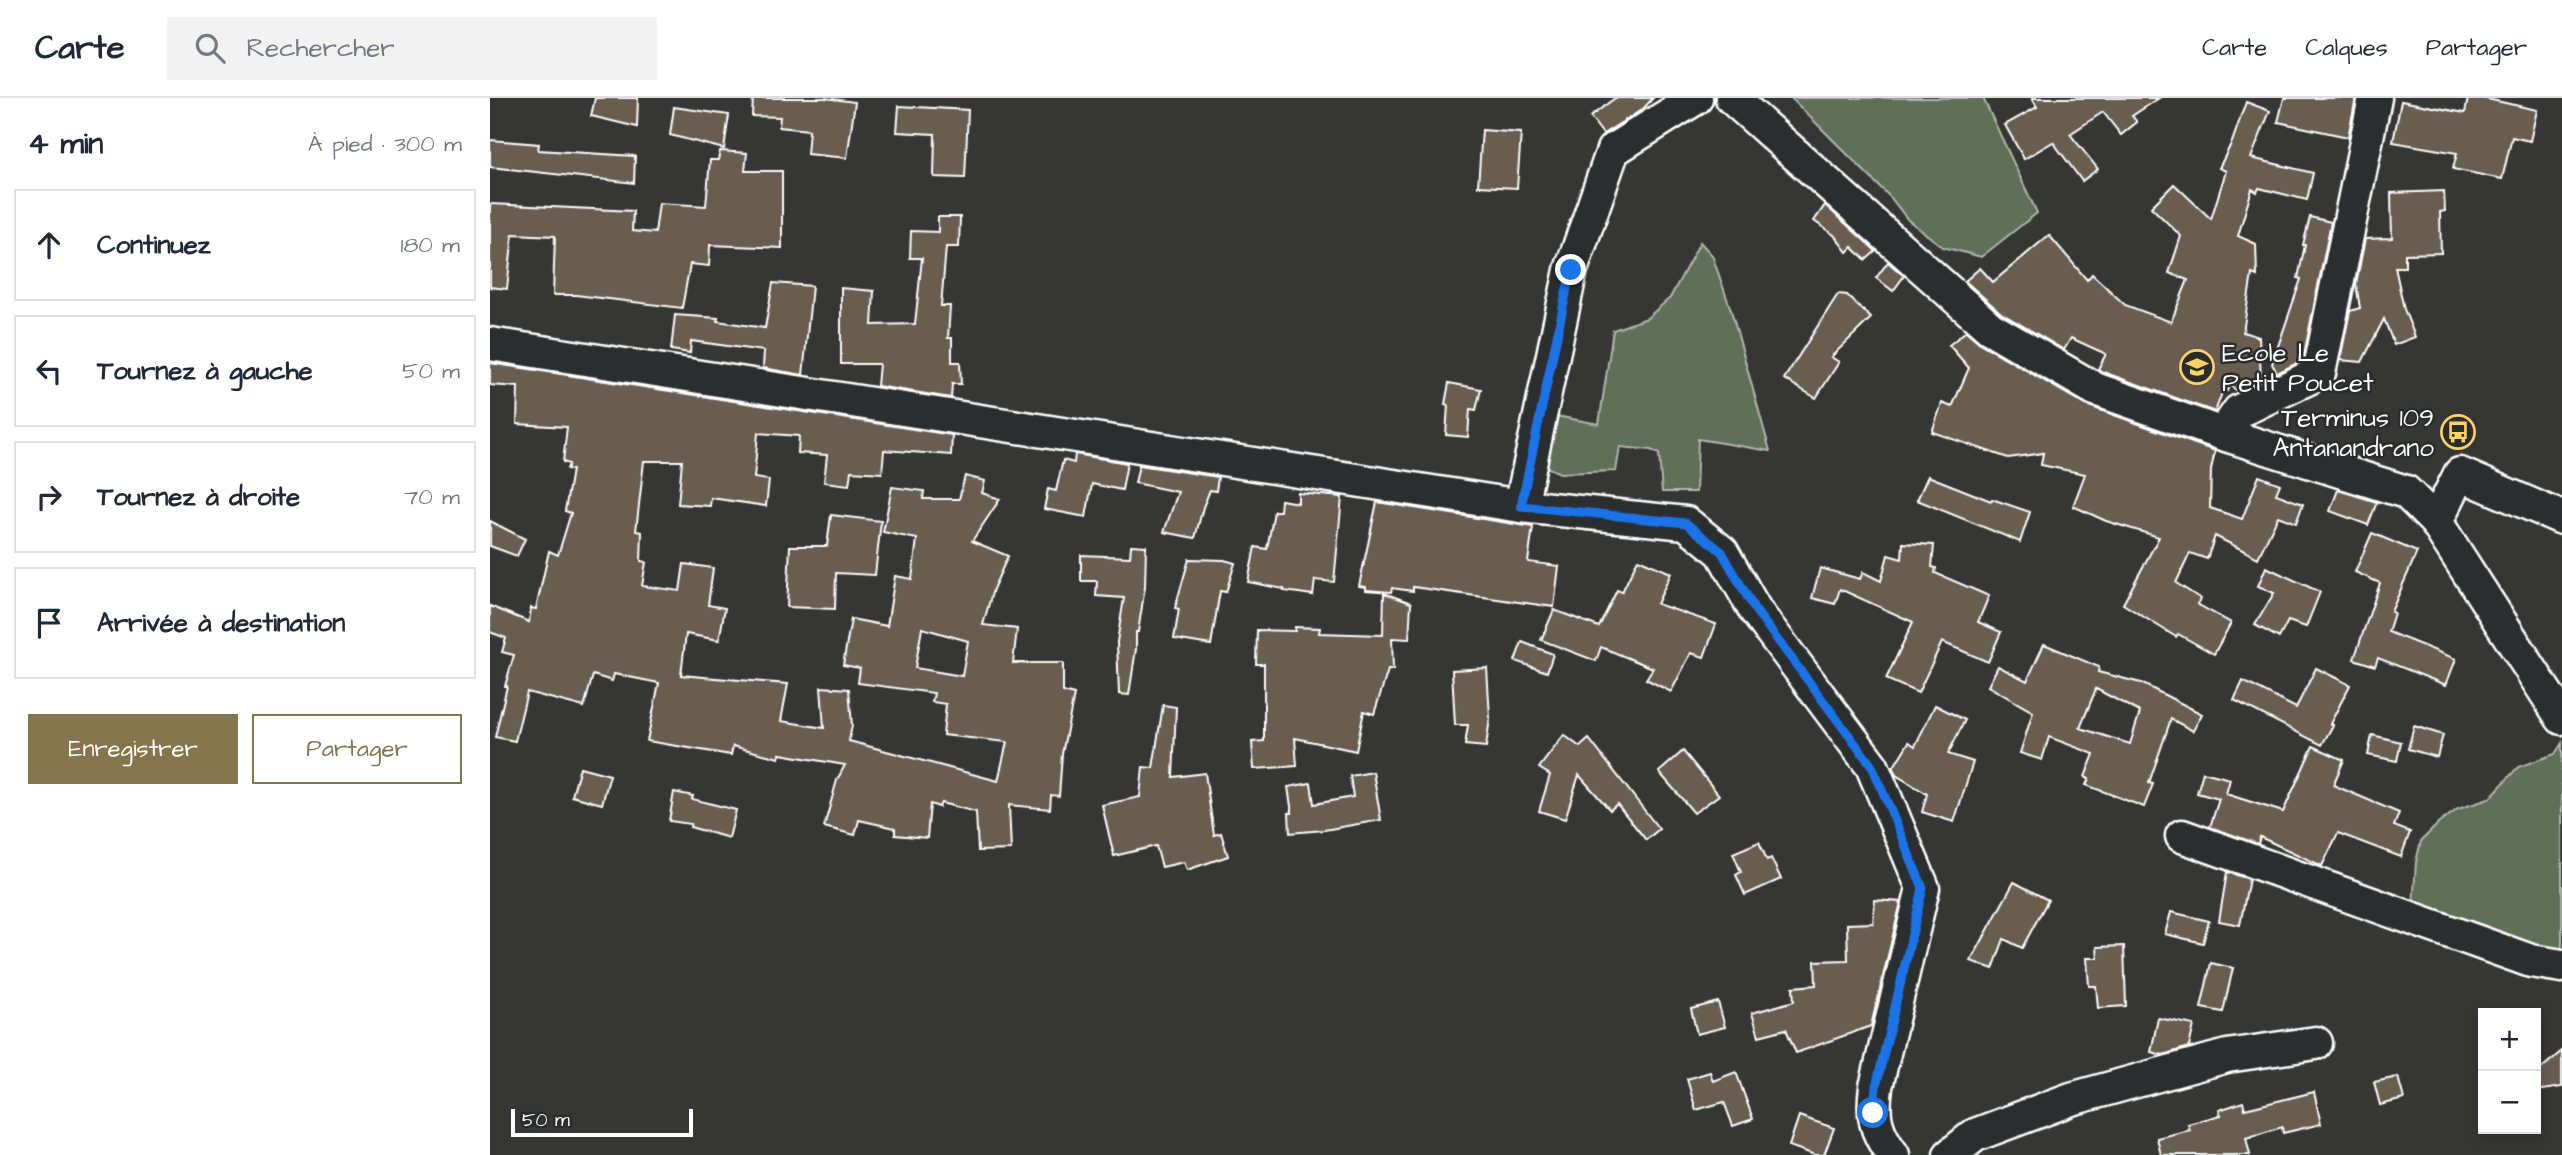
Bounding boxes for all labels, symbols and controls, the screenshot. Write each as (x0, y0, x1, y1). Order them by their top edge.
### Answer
search box (167, 17, 657, 80)
text: Carte (35, 25, 125, 71)
icon: search (191, 29, 229, 67)
text: Rechercher (247, 30, 395, 66)
text: Carte (2202, 31, 2267, 65)
text: Calques (2305, 31, 2388, 65)
text: Partager (2426, 31, 2527, 65)
text: 4 min (28, 123, 103, 165)
text: À pied · 300 m (308, 128, 462, 160)
icon: ahead (30, 226, 68, 264)
text: Continuez (97, 227, 211, 263)
text: 180 m (401, 229, 460, 261)
route end (1555, 254, 1586, 285)
place label: Ecole Le Petit Poucet (2222, 335, 2374, 401)
school or university icon: Ecole Le Petit Poucet (2178, 348, 2216, 386)
icon: left (30, 352, 68, 390)
text: Tournez à gauche (97, 353, 313, 389)
text: 50 m (402, 355, 460, 387)
place label: Terminus 109 Antanandrano (2273, 400, 2434, 466)
bus stop icon: Terminus 109 Antanandrano (2439, 413, 2477, 451)
icon: right (30, 478, 68, 516)
text: Tournez à droite (97, 479, 300, 515)
text: 70 m (404, 481, 460, 513)
icon: arrive (30, 604, 68, 642)
text: Arrivée à destination (97, 605, 345, 641)
button: Enregistrer (28, 714, 238, 784)
button: Partager (252, 714, 462, 784)
map controls (2478, 1008, 2541, 1134)
button: + (2478, 1008, 2541, 1071)
button: − (2478, 1071, 2541, 1134)
route start (1857, 1097, 1888, 1128)
scale bar (511, 1106, 693, 1138)
text: 50 m (522, 1107, 570, 1134)

